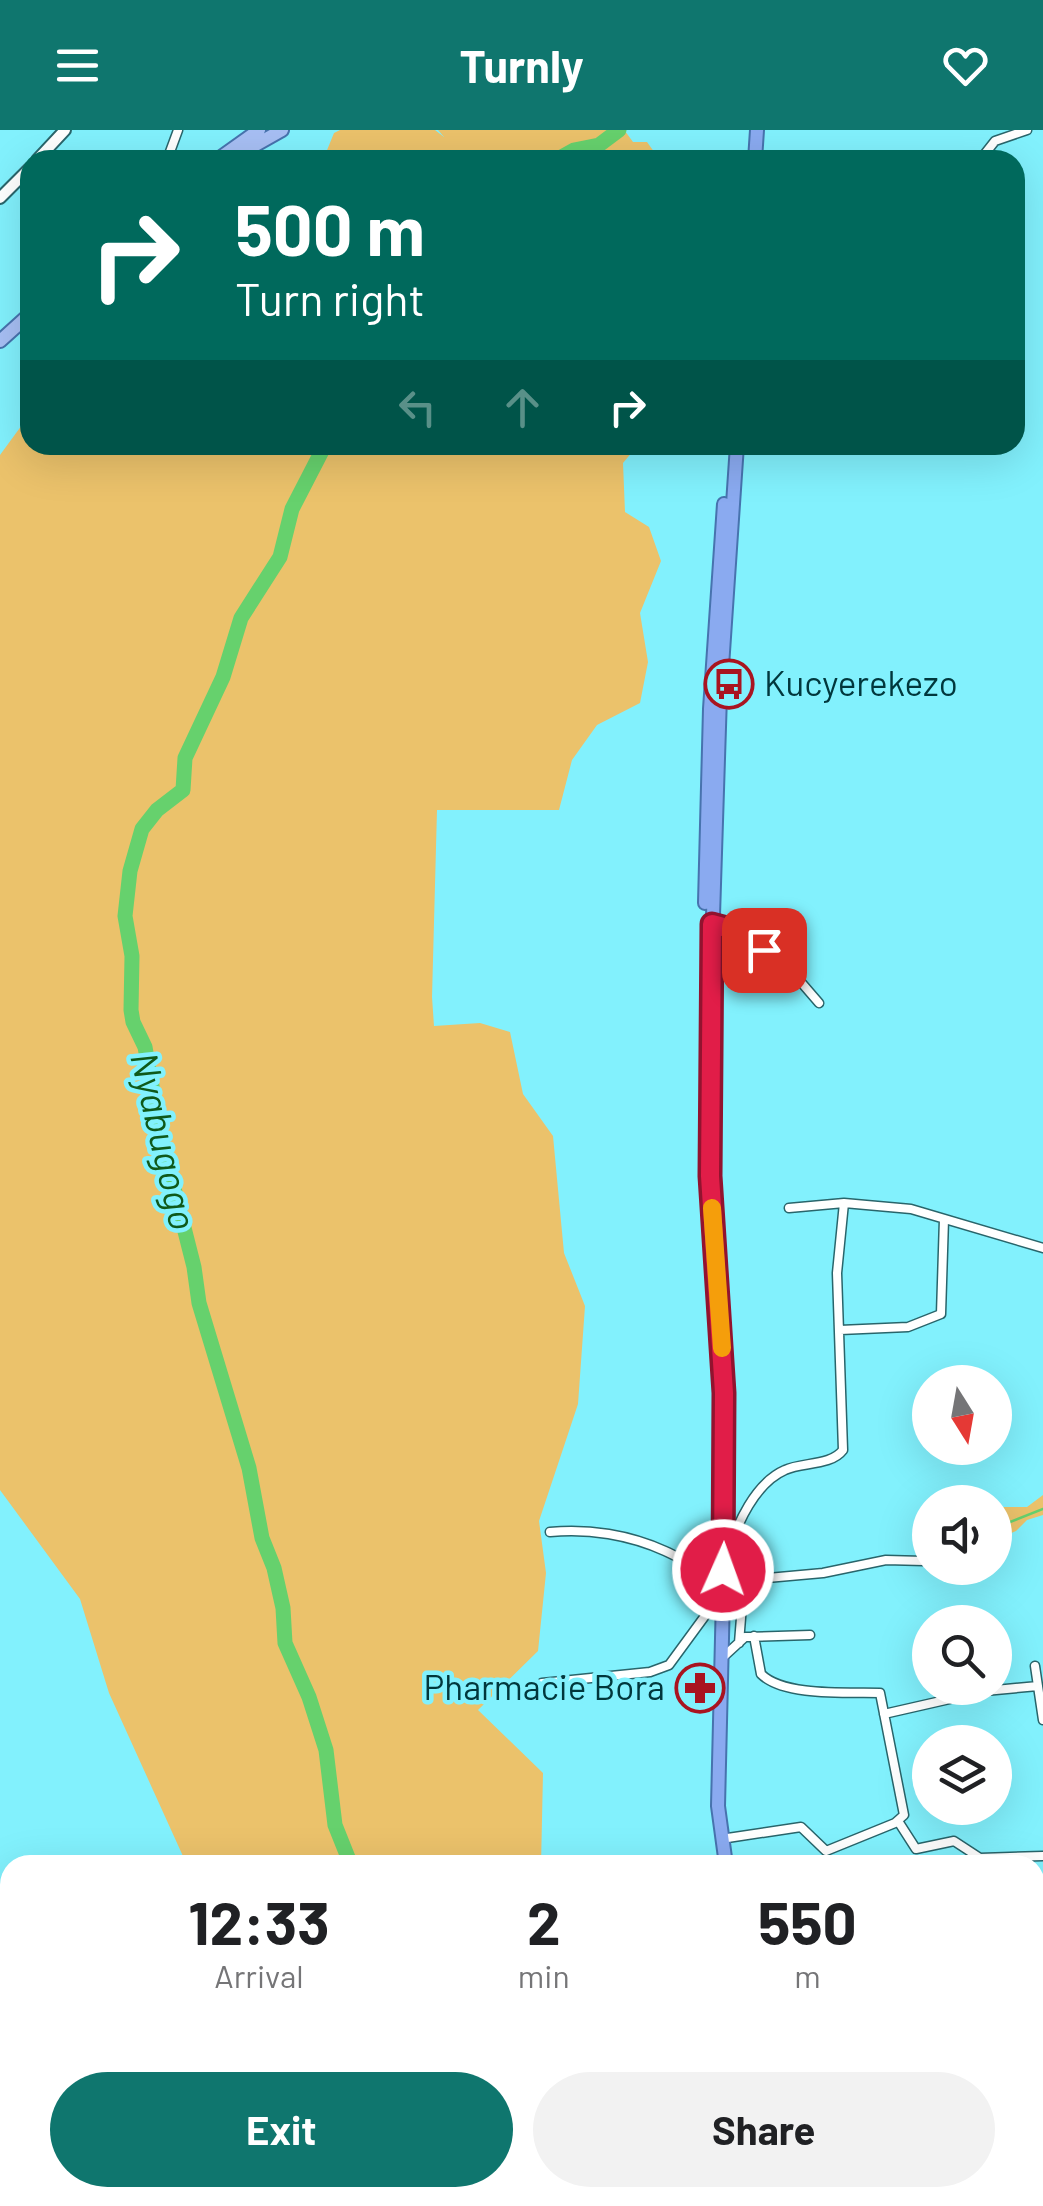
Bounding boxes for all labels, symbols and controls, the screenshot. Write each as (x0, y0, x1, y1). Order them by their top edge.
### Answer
icon: menu (50, 38, 105, 93)
text: Turnly (459, 38, 584, 92)
icon: heart (938, 38, 993, 93)
text: 500 m (235, 186, 425, 270)
icon: right (70, 190, 200, 320)
text: Turn right (235, 271, 425, 325)
icon: left (390, 380, 445, 435)
icon: ahead (495, 380, 550, 435)
icon: right (600, 380, 655, 435)
bus stop icon: Kucyerekezo (703, 658, 755, 710)
place label: Kucyerekezo (764, 661, 958, 703)
pin (722, 908, 807, 993)
icon: arrive (737, 923, 792, 978)
water label: Nyabugogo (122, 1047, 208, 1234)
north arrow (912, 1365, 1012, 1465)
map controls (912, 1365, 1012, 1825)
button: sound (912, 1485, 1012, 1585)
position arrow (671, 1518, 775, 1622)
button: search (912, 1605, 1012, 1705)
pharmacy icon: Pharmacie Bora (674, 1662, 726, 1714)
place label: Pharmacie Bora (424, 1665, 665, 1707)
button: layers (912, 1725, 1012, 1825)
text: 12:33 (188, 1885, 330, 1957)
text: 2 (527, 1885, 561, 1957)
text: 550 (758, 1885, 857, 1957)
text: Arrival (214, 1956, 304, 1994)
text: min (518, 1956, 570, 1994)
text: m (794, 1956, 821, 1994)
button: Exit (50, 2072, 513, 2187)
button: Share (533, 2072, 995, 2187)

